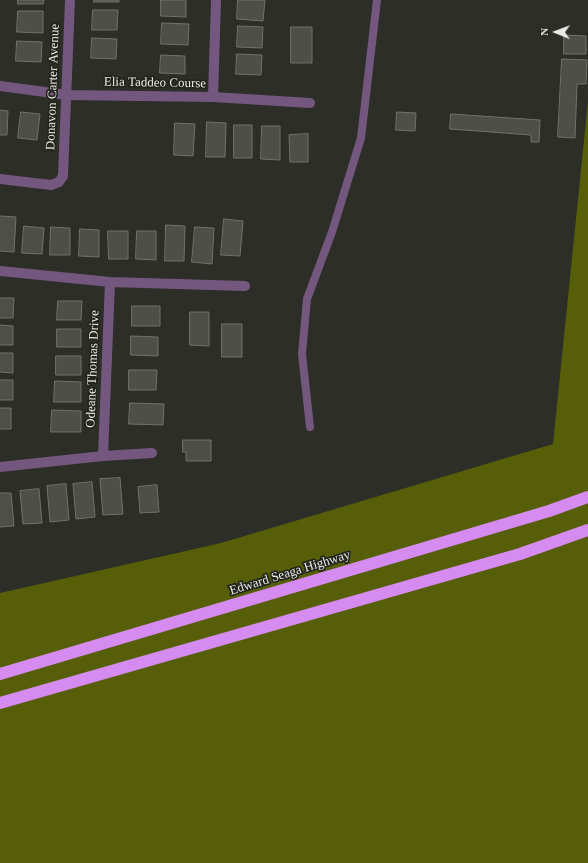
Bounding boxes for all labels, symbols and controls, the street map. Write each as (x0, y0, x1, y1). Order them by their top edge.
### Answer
north arrow (536, 12, 576, 52)
street label: Donavon Carter Avenue (43, 24, 63, 150)
text: N (538, 28, 550, 36)
street label: Elia Taddeo Course (104, 74, 206, 92)
street label: Odeane Thomas Drive (83, 310, 103, 428)
street label: Edward Seaga Highway (228, 547, 352, 599)

